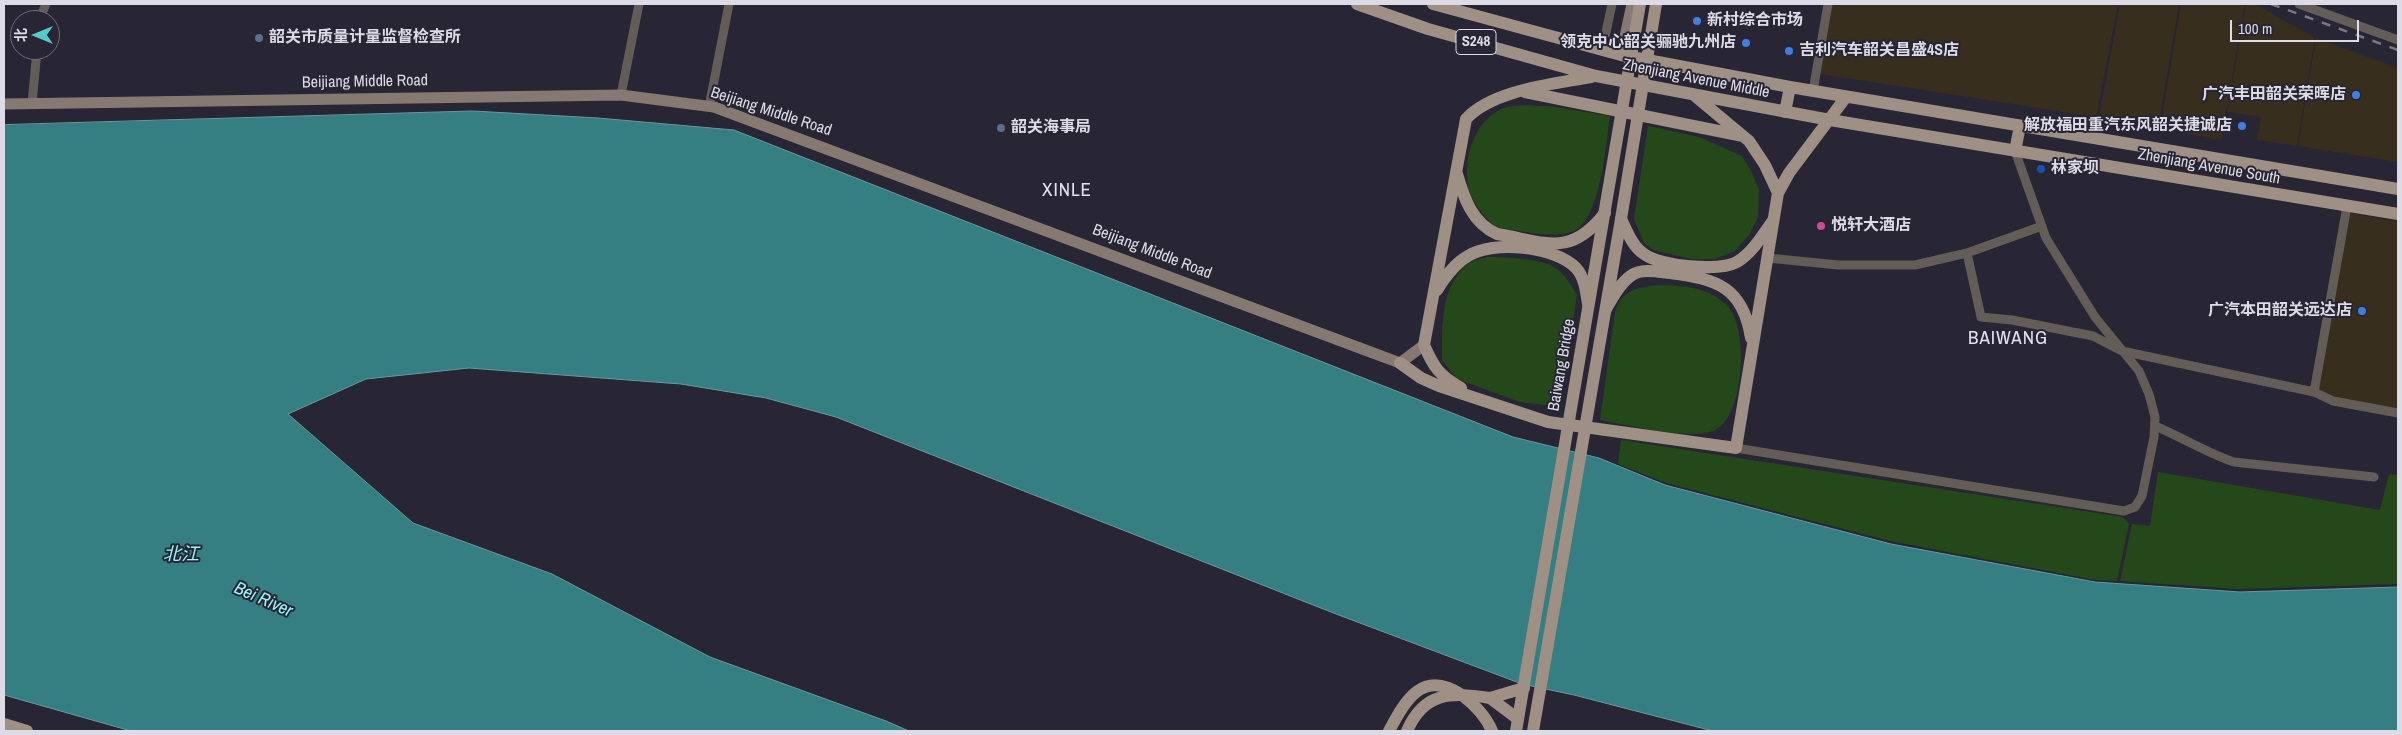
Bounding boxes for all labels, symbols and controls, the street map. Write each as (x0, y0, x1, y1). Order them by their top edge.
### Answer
north arrow (10, 10, 60, 60)
scale bar (2232, 10, 2361, 42)
place label: 新村综合市场 (1707, 11, 1803, 31)
marker: 新村综合市场 (1691, 15, 1703, 27)
text: 100 m (2238, 18, 2272, 39)
text: 北 (12, 28, 30, 42)
place label: 韶关市质量计量监督检查所 (269, 28, 461, 48)
road number: S248 (1456, 30, 1496, 54)
marker: 韶关市质量计量监督检查所 (253, 32, 265, 44)
place label: 领克中心韶关骊驰九州店 (1560, 33, 1736, 53)
marker: 领克中心韶关骊驰九州店 (1740, 37, 1752, 49)
place label: 吉利汽车韶关昌盛4S店 (1799, 41, 1959, 61)
marker: 吉利汽车韶关昌盛4S店 (1783, 45, 1795, 57)
street label: Zhenjiang Avenue Middle (1621, 55, 1771, 103)
street label: Beijiang Middle Road (302, 71, 428, 93)
street label: Beijiang Middle Road (708, 83, 834, 141)
place label: 广汽丰田韶关荣晖店 (2202, 85, 2346, 105)
marker: 广汽丰田韶关荣晖店 (2350, 89, 2362, 101)
place label: 解放福田重汽东风韶关捷诚店 (2024, 116, 2232, 136)
place label: 韶关海事局 (1011, 118, 1091, 138)
marker: 解放福田重汽东风韶关捷诚店 (2236, 120, 2248, 132)
marker: 韶关海事局 (995, 122, 1007, 134)
street label: Zhenjiang Avenue South (2136, 145, 2282, 189)
place label: 林家坝 (2051, 159, 2099, 179)
marker: 林家坝 (2035, 163, 2047, 175)
district label: XINLE (1041, 180, 1093, 202)
place label: 悦轩大酒店 (1831, 216, 1911, 236)
street label: Beijiang Middle Road (1090, 220, 1214, 284)
marker: 悦轩大酒店 (1815, 220, 1827, 232)
place label: 广汽本田韶关远达店 (2208, 301, 2352, 321)
marker: 广汽本田韶关远达店 (2356, 305, 2368, 317)
street label: Baiwang Bridge (1544, 317, 1580, 413)
district label: BAIWANG (1967, 328, 2049, 350)
water label: 北江 (163, 544, 199, 566)
water label: Bei River (231, 578, 295, 622)

